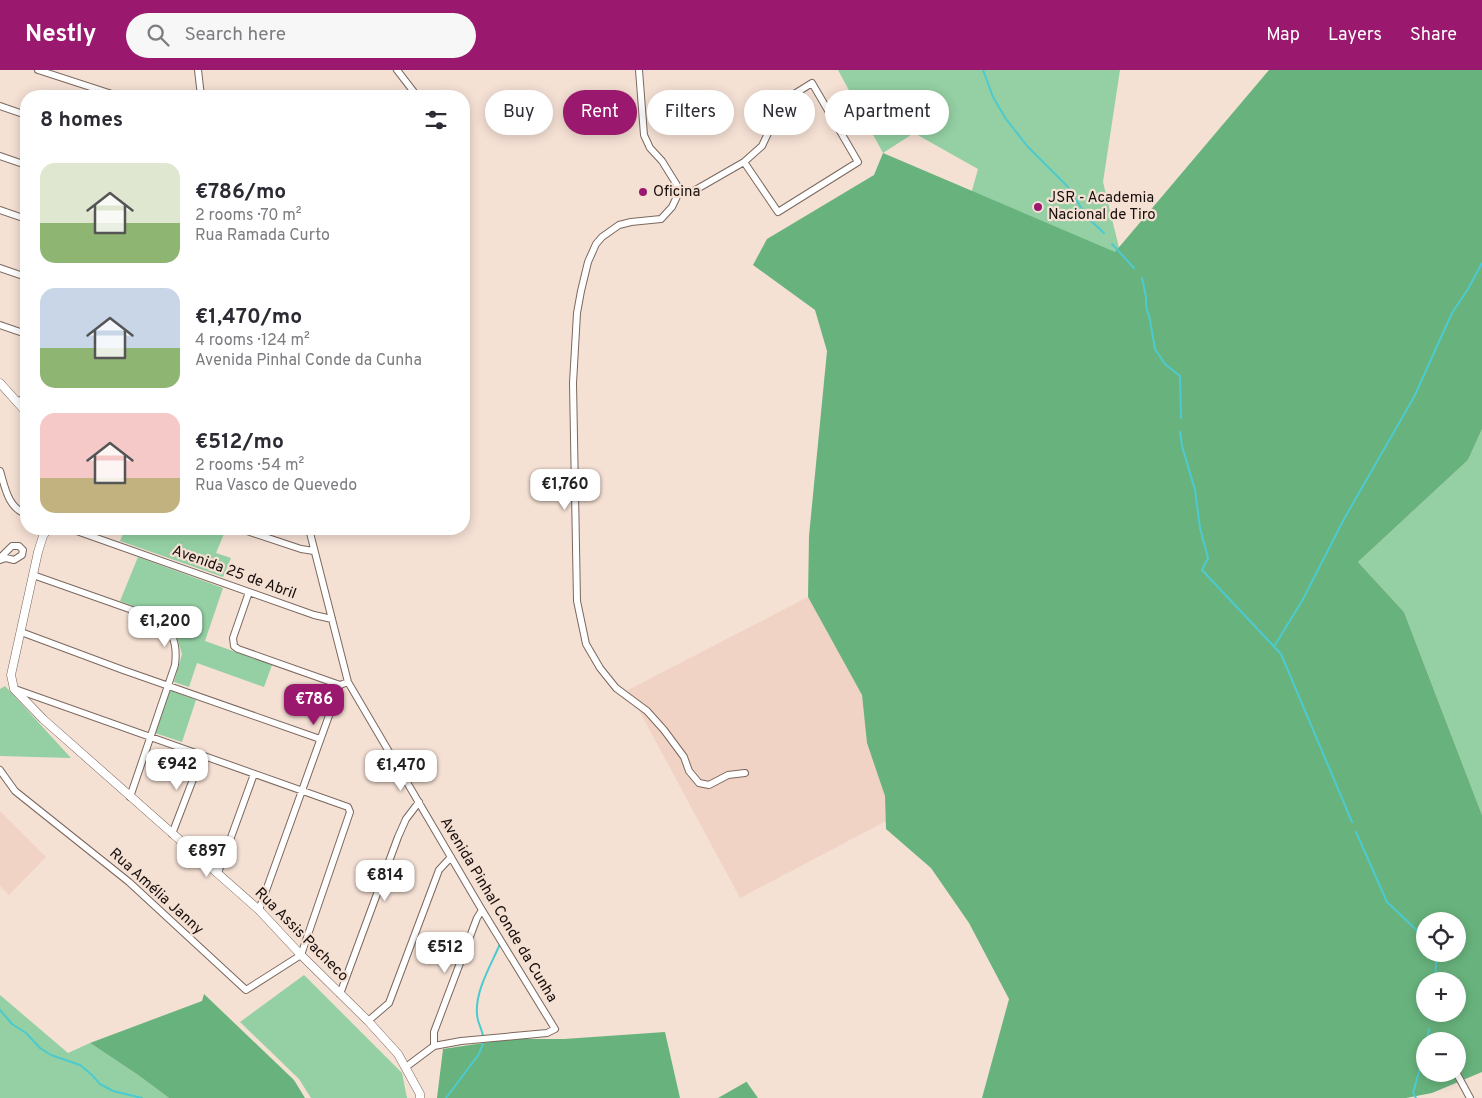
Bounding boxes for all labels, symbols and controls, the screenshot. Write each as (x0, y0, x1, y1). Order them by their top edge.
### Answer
search box (126, 13, 476, 58)
text: Nestly (25, 20, 96, 50)
icon: search (144, 21, 172, 49)
text: Search here (184, 23, 286, 47)
text: Map (1266, 24, 1300, 47)
text: Layers (1328, 24, 1382, 47)
text: Share (1410, 24, 1457, 47)
chip: Buy (485, 90, 553, 135)
chip: Rent (563, 90, 637, 135)
chip: Filters (647, 90, 734, 135)
chip: New (744, 90, 815, 135)
chip: Apartment (825, 90, 949, 135)
icon: filters (422, 106, 450, 134)
text: 8 homes (40, 107, 123, 134)
text: €786/mo (195, 179, 286, 206)
icon: home (80, 183, 140, 243)
place label: Oficina (653, 183, 700, 202)
marker: Oficina (637, 186, 649, 198)
place label: JSR - Academia Nacional de Tiro (1048, 189, 1156, 225)
marker: JSR - Academia Nacional de Tiro (1032, 201, 1044, 213)
text: 2 rooms · 70 m² (195, 206, 302, 226)
text: Rua Ramada Curto (195, 226, 330, 246)
text: €1,470/mo (195, 304, 302, 331)
icon: home (80, 308, 140, 368)
text: 4 rooms · 124 m² (195, 331, 310, 351)
text: Avenida Pinhal Conde da Cunha (195, 351, 422, 371)
text: €512/mo (195, 429, 284, 456)
icon: home (80, 433, 140, 493)
text: 2 rooms · 54 m² (195, 456, 304, 476)
pin: €1,760 (524, 468, 606, 511)
text: €1,760 (541, 475, 589, 495)
text: Rua Vasco de Quevedo (195, 476, 357, 496)
street label: Avenida 25 de Abril (169, 542, 299, 604)
pin: €1,200 (124, 606, 206, 648)
text: €1,200 (139, 612, 191, 632)
pin: €786 (284, 684, 344, 726)
text: €786 (295, 690, 333, 710)
pin: €942 (147, 748, 207, 791)
pin: €1,470 (360, 750, 442, 792)
text: €942 (157, 755, 197, 775)
text: €1,470 (376, 756, 426, 776)
street label: Avenida Pinhal Conde da Cunha (435, 814, 561, 1006)
pin: €897 (177, 836, 237, 878)
text: €897 (188, 842, 226, 862)
street label: Rua Amélia Janny (105, 845, 207, 939)
pin: €814 (355, 860, 415, 902)
text: €814 (367, 866, 403, 886)
street label: Rua Assis Pacheco (250, 884, 352, 986)
map controls (1416, 912, 1466, 1082)
button: locate (1416, 912, 1466, 962)
pin: €512 (415, 932, 475, 974)
text: €512 (427, 938, 463, 958)
button: + (1416, 972, 1466, 1022)
button: − (1416, 1032, 1466, 1082)

